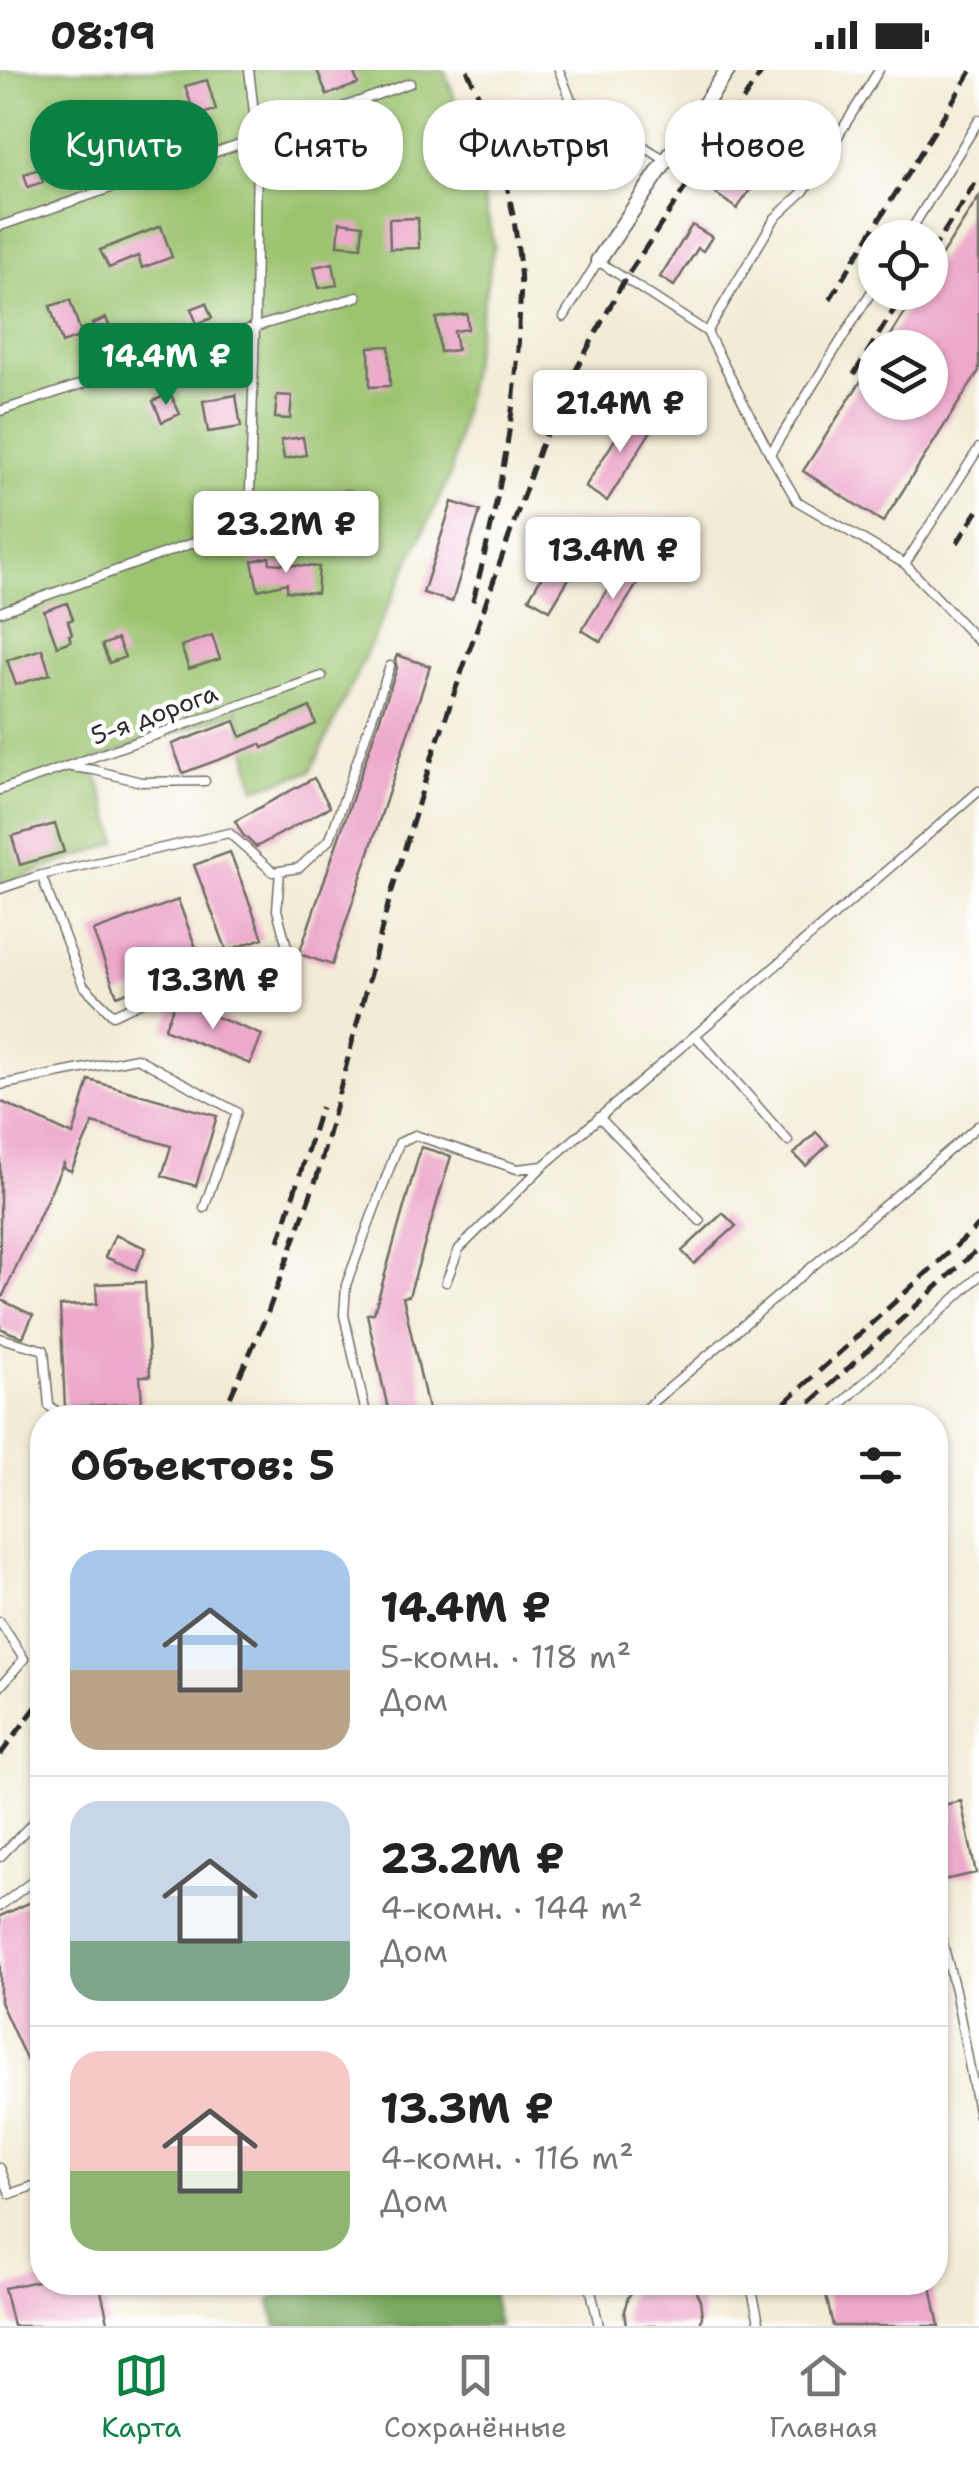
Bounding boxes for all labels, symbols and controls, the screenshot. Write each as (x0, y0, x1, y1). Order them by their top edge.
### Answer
text: 08:19 (50, 10, 156, 61)
chip: Купить (30, 100, 218, 190)
chip: Снять (238, 100, 403, 190)
chip: Фильтры (423, 100, 645, 190)
chip: Новое (665, 100, 841, 190)
map controls (858, 220, 948, 420)
button: locate (858, 220, 948, 310)
pin: 14.4M ₽ (74, 323, 258, 408)
button: layers (858, 330, 948, 420)
text: 14.4M ₽ (101, 334, 231, 377)
pin: 21.4M ₽ (528, 370, 712, 455)
text: 21.4M ₽ (555, 381, 685, 424)
pin: 23.2M ₽ (194, 491, 378, 576)
text: 23.2M ₽ (216, 502, 356, 545)
pin: 13.4M ₽ (521, 517, 705, 602)
text: 13.4M ₽ (547, 528, 679, 571)
street label: 5-я дорога (86, 675, 222, 753)
pin: 13.3M ₽ (121, 947, 305, 1032)
text: 13.3M ₽ (147, 958, 279, 1001)
text: Объектов: 5 (70, 1437, 335, 1493)
icon: filters (853, 1438, 908, 1493)
text: 14.4M ₽ (380, 1579, 551, 1635)
icon: home (150, 1590, 270, 1710)
text: 5-комн. · 118 m² (380, 1635, 631, 1678)
text: Дом (380, 1678, 448, 1721)
text: 23.2M ₽ (380, 1830, 565, 1886)
icon: home (150, 1841, 270, 1961)
text: 4-комн. · 144 m² (380, 1886, 642, 1929)
text: Дом (380, 1929, 448, 1972)
text: 13.3M ₽ (380, 2080, 554, 2136)
icon: home (150, 2091, 270, 2211)
text: 4-комн. · 116 m² (380, 2136, 634, 2179)
text: Дом (380, 2179, 448, 2222)
tab: Карта (101, 2348, 181, 2446)
tab: Сохранённые (384, 2348, 567, 2446)
tab: Главная (769, 2348, 878, 2446)

